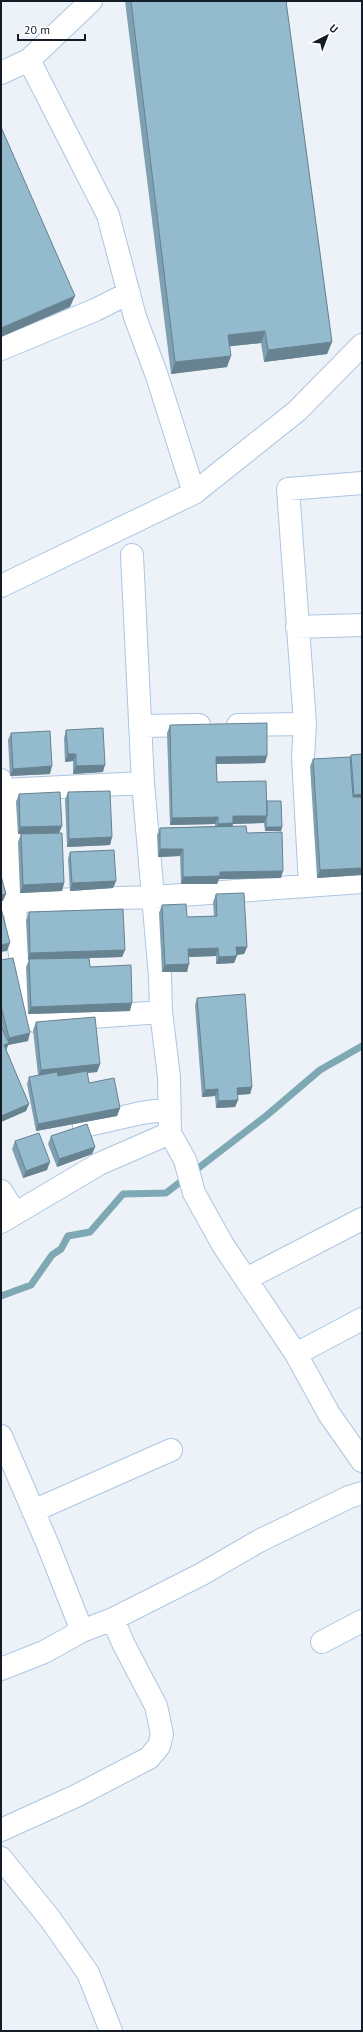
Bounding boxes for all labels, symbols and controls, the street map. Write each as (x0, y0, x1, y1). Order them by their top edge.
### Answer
scale bar (18, 16, 85, 42)
north arrow (307, 16, 347, 56)
text: U (326, 21, 341, 36)
text: 20 m (24, 22, 50, 37)

